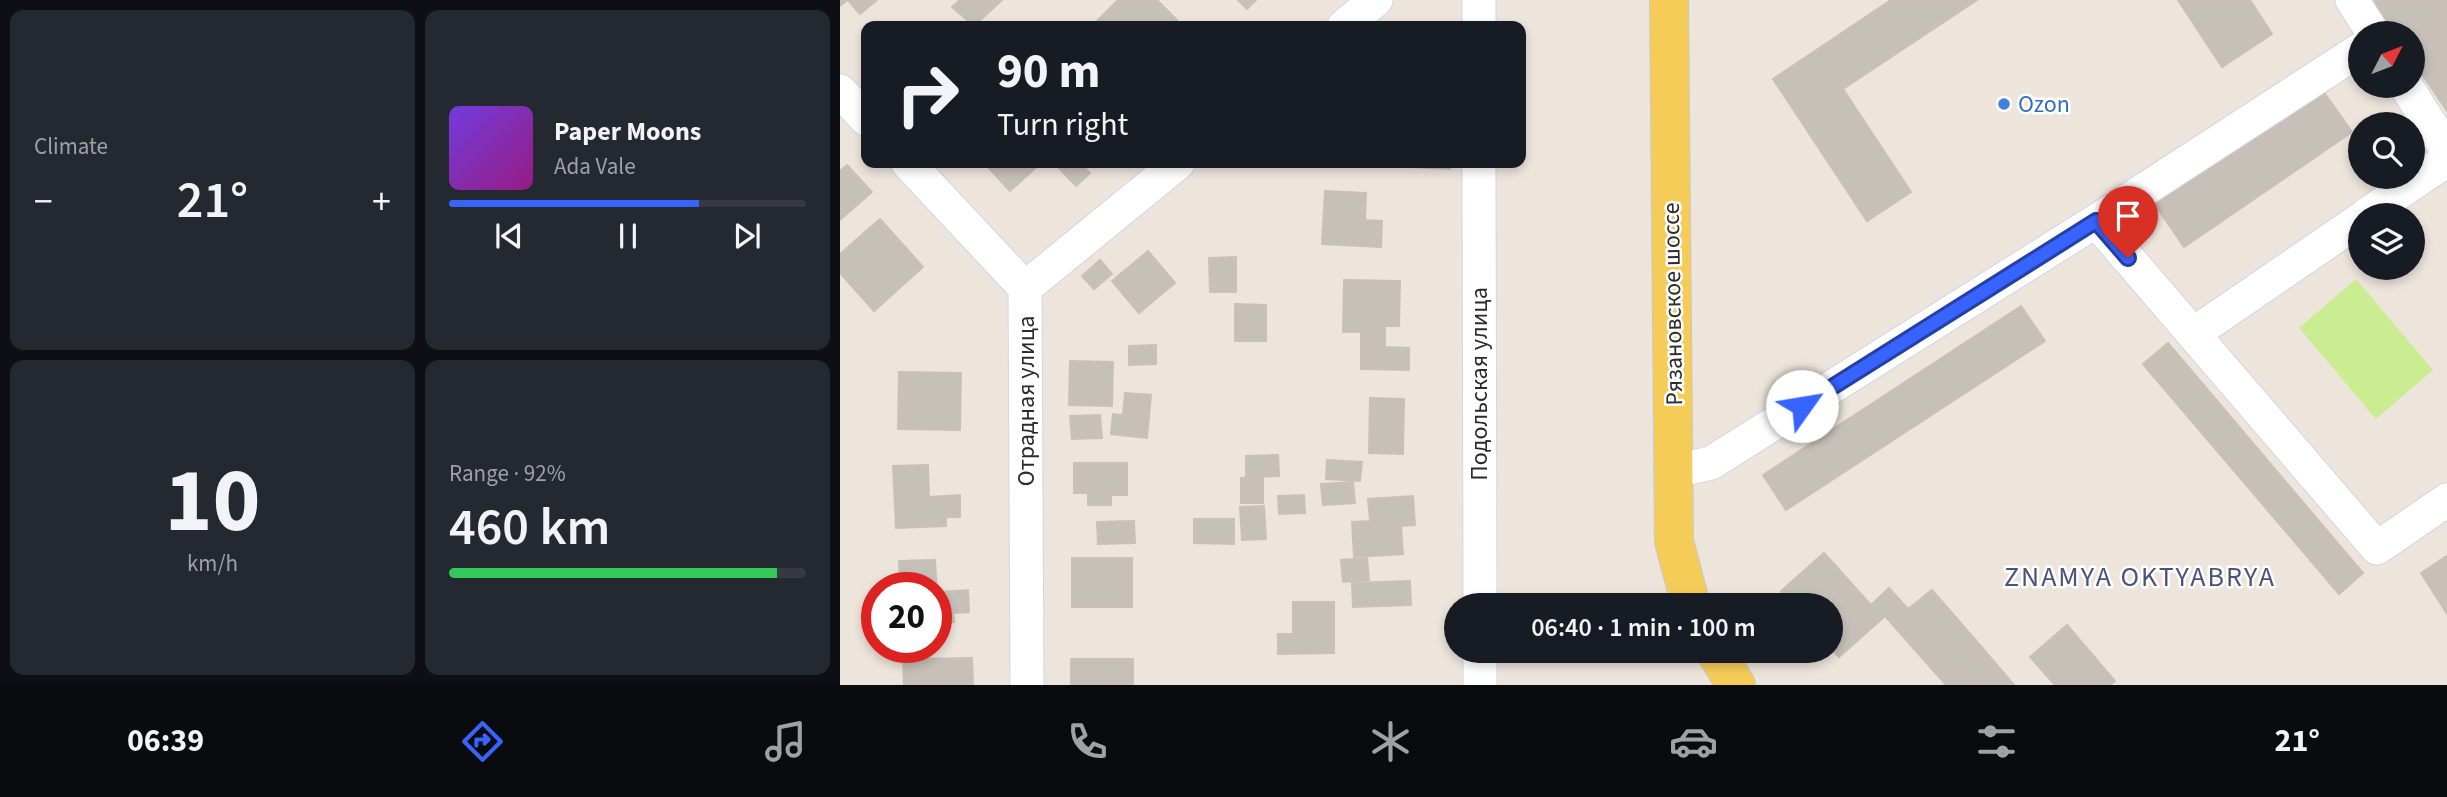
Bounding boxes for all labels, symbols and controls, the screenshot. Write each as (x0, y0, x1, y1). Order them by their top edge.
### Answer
north arrow (2348, 21, 2426, 98)
map controls (2348, 21, 2425, 280)
text: 90 m (997, 37, 1101, 107)
icon: right (882, 49, 973, 140)
place label: Ozon (2018, 87, 2070, 122)
marker: Ozon (1996, 96, 2012, 112)
text: Turn right (997, 102, 1128, 148)
button: search (2348, 112, 2425, 189)
text: Paper Moons (554, 113, 701, 150)
text: Climate (34, 130, 108, 163)
text: Ada Vale (554, 150, 636, 183)
text: 21° (177, 164, 248, 238)
text: − (34, 175, 53, 229)
text: + (372, 175, 391, 229)
pin (2098, 186, 2158, 258)
icon: arrive (2109, 197, 2147, 235)
street label: Рязановское шоссе (1654, 202, 1692, 406)
button: layers (2348, 203, 2425, 280)
icon: previous (490, 217, 528, 255)
icon: pause (609, 217, 647, 255)
icon: next (728, 217, 766, 255)
street label: Подольская улица (1462, 287, 1497, 481)
street label: Отрадная улица (1009, 316, 1044, 486)
position arrow (1765, 369, 1839, 443)
text: 10 (164, 437, 261, 566)
text: Range · 92% (449, 457, 566, 490)
text: 460 km (449, 491, 610, 565)
text: km/h (187, 547, 238, 580)
district label: ZNAMYA OKTYABRYA (2004, 557, 2276, 597)
speed limit sign: 20 (861, 572, 952, 663)
text: 06:40 · 1 min · 100 m (1531, 609, 1756, 646)
icon: directions (458, 717, 507, 766)
icon: music (761, 717, 810, 766)
icon: phone (1063, 717, 1112, 766)
icon: climate (1366, 717, 1415, 766)
icon: car (1669, 717, 1718, 766)
icon: filters (1972, 717, 2021, 766)
text: 06:39 (127, 718, 204, 764)
text: 21° (2275, 718, 2320, 764)

